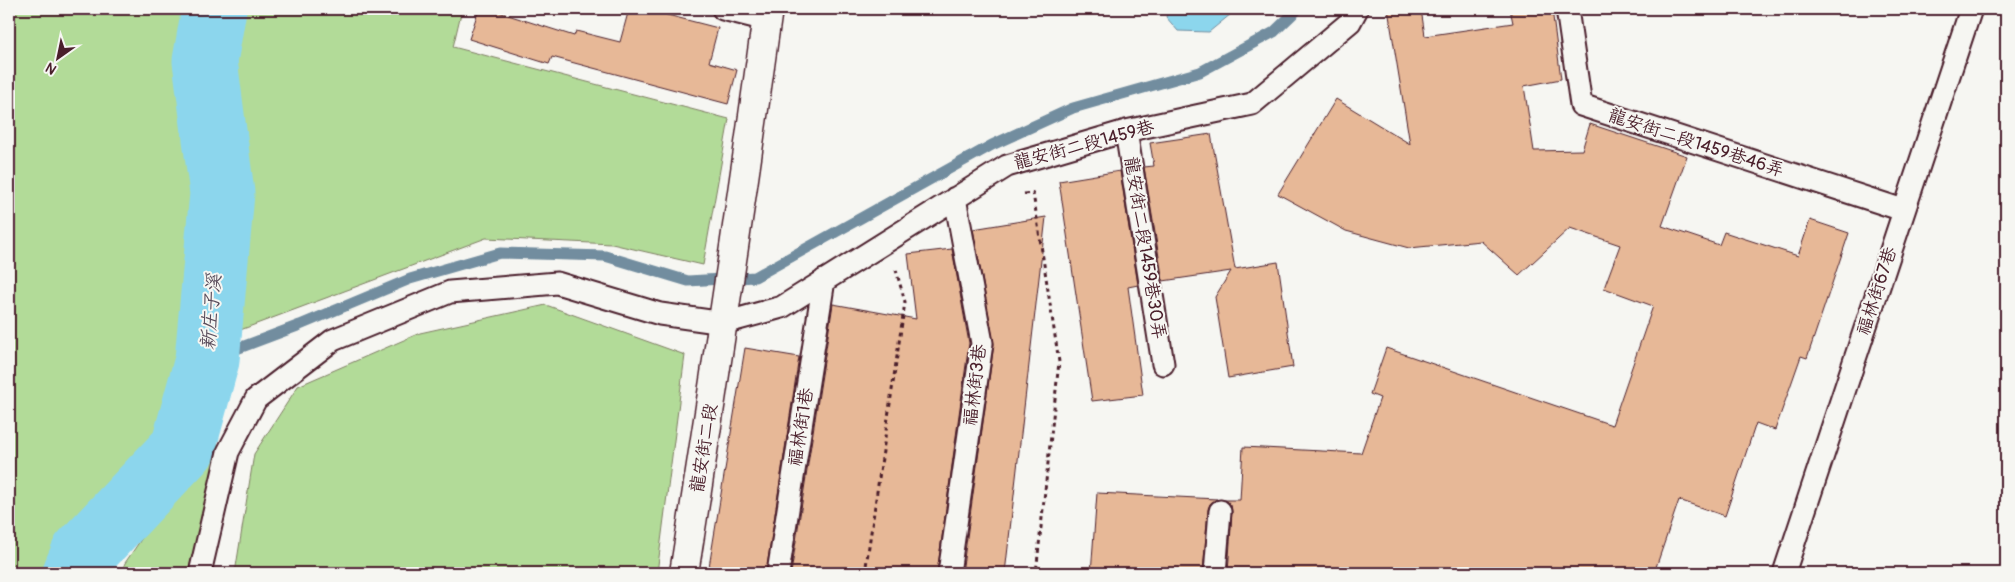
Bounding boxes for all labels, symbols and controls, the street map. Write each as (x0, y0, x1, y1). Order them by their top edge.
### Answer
north arrow (32, 32, 82, 82)
text: N (43, 59, 60, 78)
street label: 龍安街二段1459巷46弄 (1605, 104, 1787, 182)
street label: 龍安街二段1459巷 (1011, 115, 1157, 175)
street label: 龍安街二段1459巷30弄 (1119, 155, 1171, 341)
street label: 福林街67巷 (1852, 244, 1902, 338)
water label: 新庄子溪 (196, 272, 226, 351)
street label: 福林街3巷 (959, 343, 991, 427)
street label: 福林街1巷 (783, 386, 819, 468)
street label: 龍安街二段 (686, 402, 722, 494)

